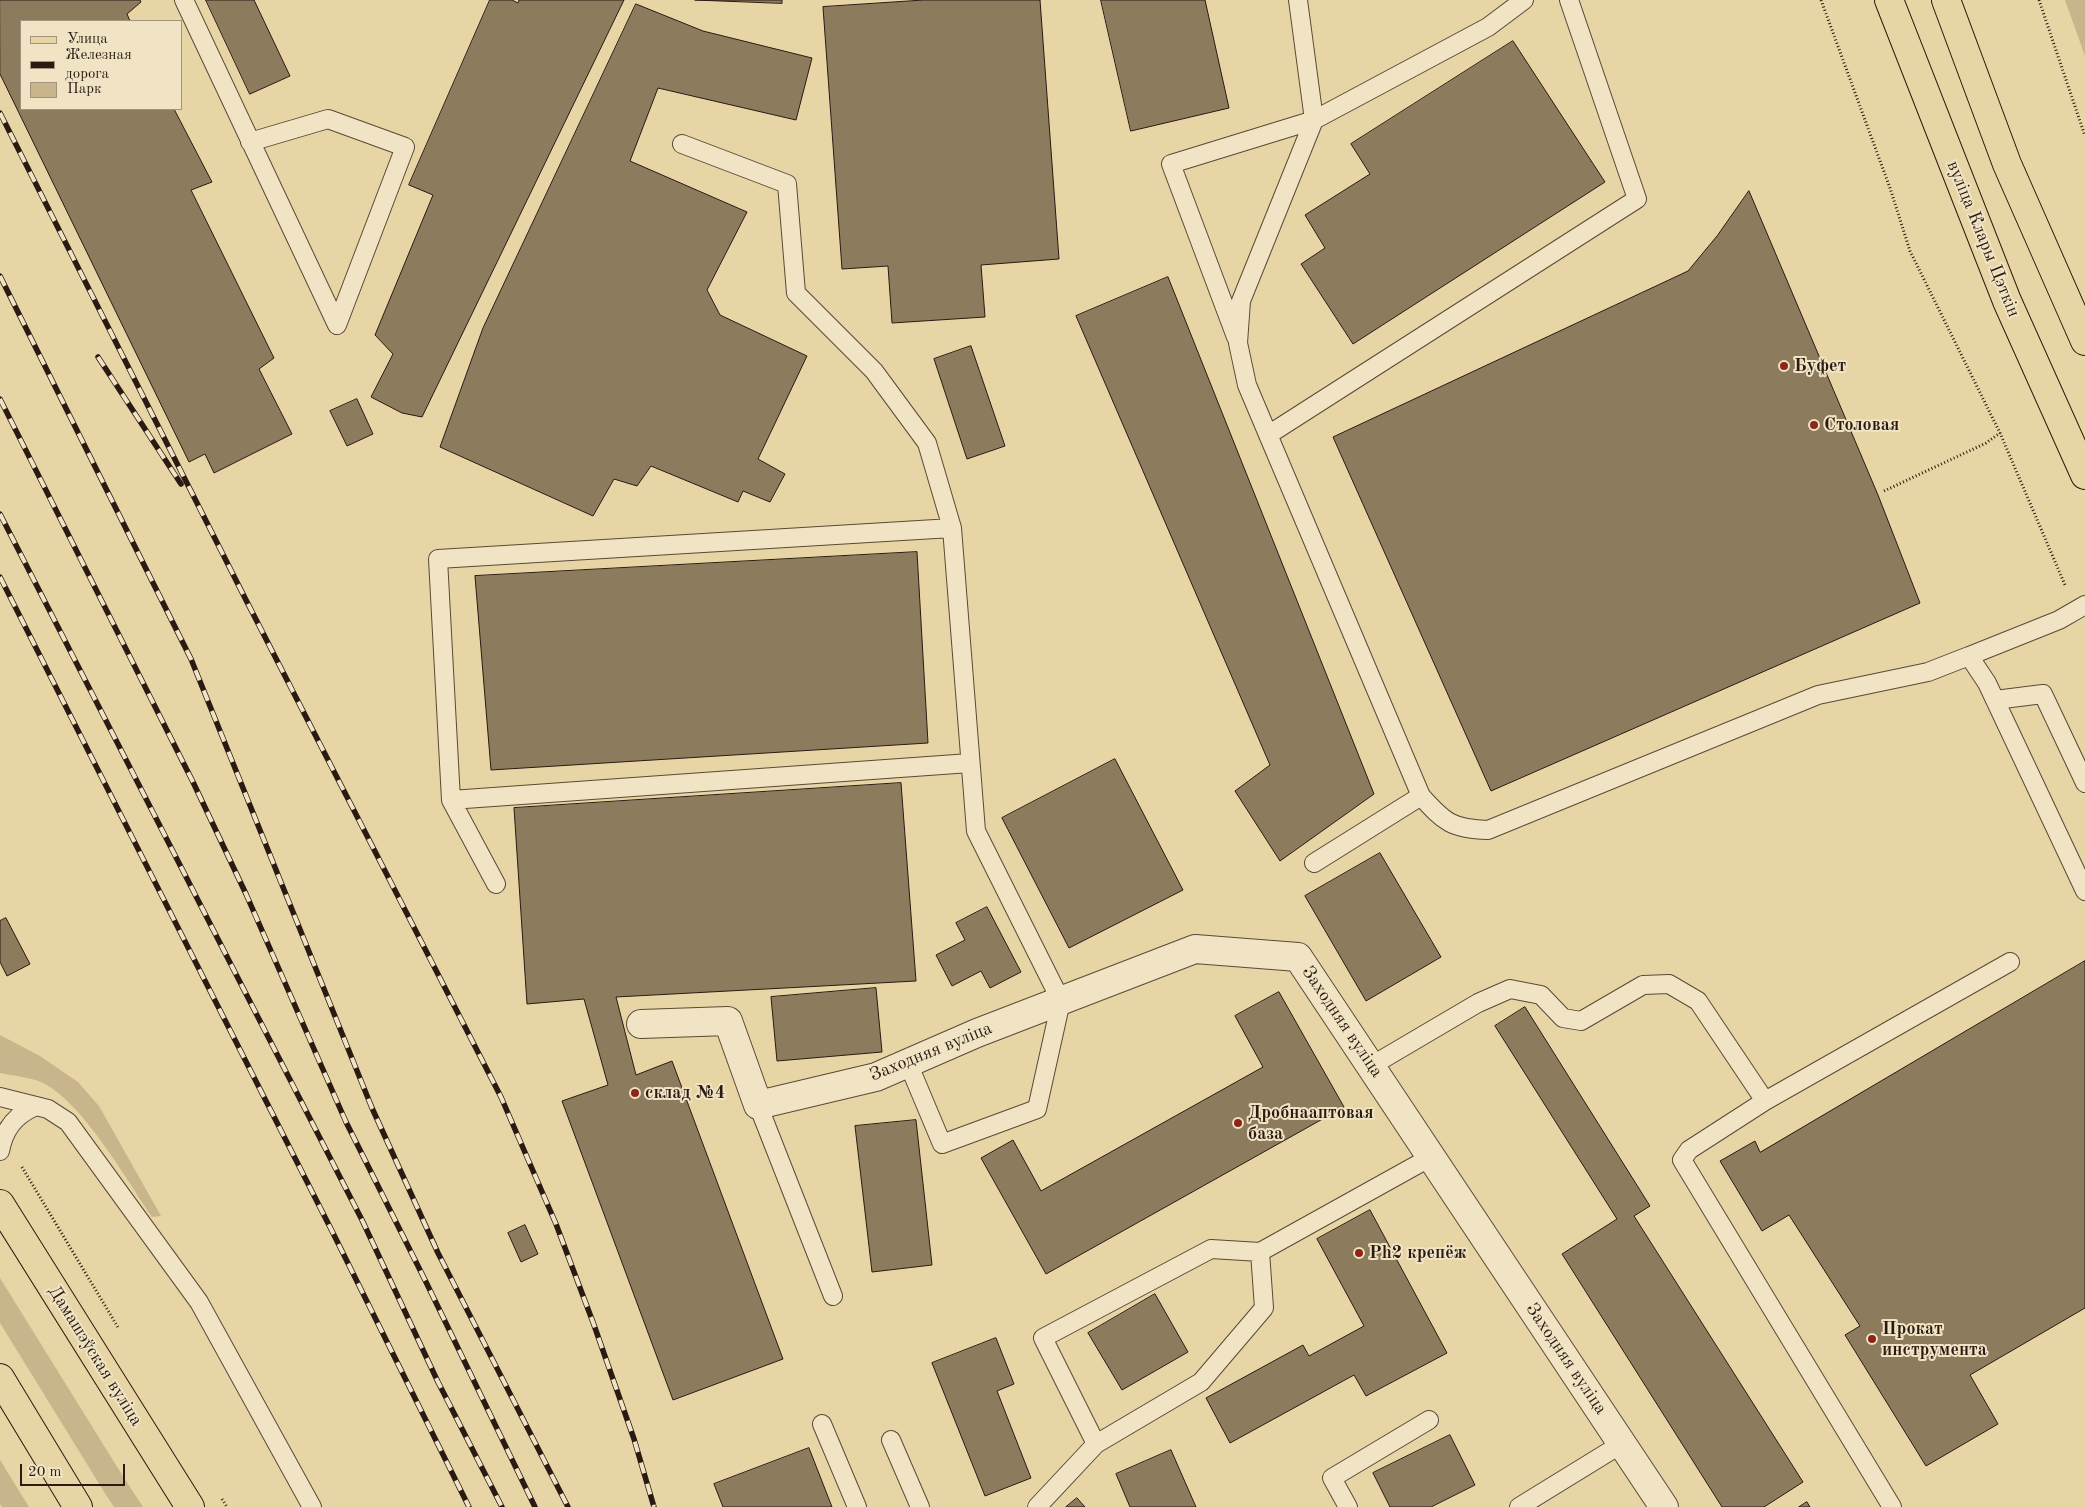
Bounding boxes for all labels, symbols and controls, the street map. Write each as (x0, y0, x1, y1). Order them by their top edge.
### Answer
legend (20, 20, 182, 110)
text: Улица (67, 32, 108, 47)
text: Железная дорога (65, 48, 132, 82)
text: Парк (67, 82, 102, 97)
street label: вуліца Клары Цэткін (1942, 158, 2024, 320)
place label: Буфет (1794, 355, 1846, 377)
marker: Буфет (1778, 360, 1790, 372)
place label: Столовая (1824, 414, 1899, 436)
marker: Столовая (1808, 419, 1820, 431)
street label: Заходняя вуліца (1297, 962, 1387, 1082)
street label: Заходняя вуліца (867, 1018, 995, 1086)
place label: склад №4 (645, 1082, 725, 1104)
marker: склад №4 (629, 1087, 641, 1099)
place label: Дробнааптовая база (1248, 1102, 1374, 1144)
marker: Дробнааптовая база (1232, 1117, 1244, 1129)
place label: Ph2 крепёж (1369, 1242, 1467, 1264)
marker: Ph2 крепёж (1353, 1247, 1365, 1259)
street label: Дамашэўская вуліца (43, 1282, 147, 1430)
street label: Заходняя вуліца (1521, 1299, 1611, 1419)
place label: Прокат инструмента (1882, 1318, 1987, 1360)
marker: Прокат инструмента (1866, 1333, 1878, 1345)
scale bar (22, 1454, 128, 1486)
text: 20 m (28, 1465, 62, 1480)

